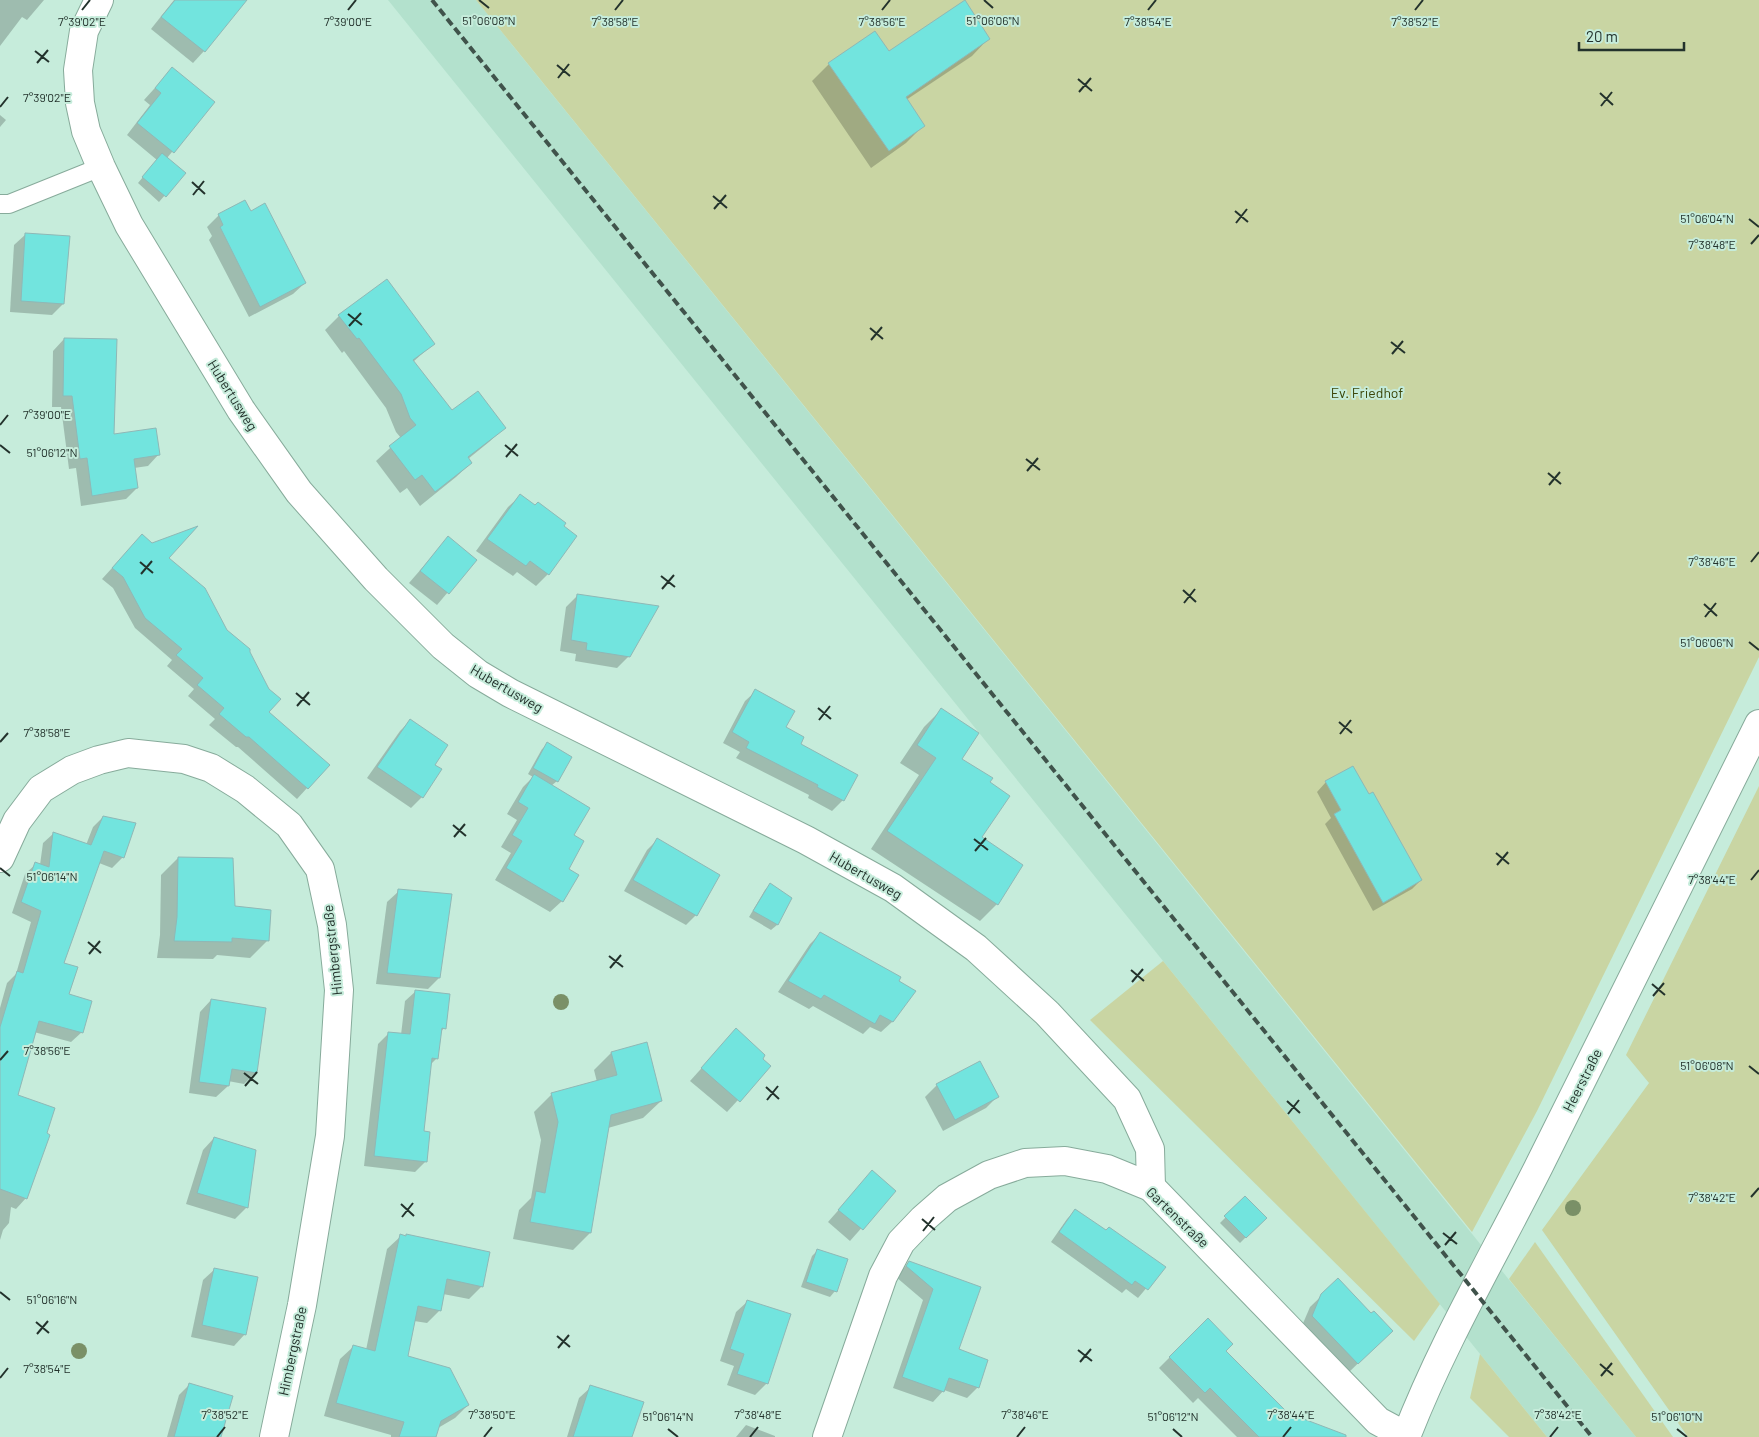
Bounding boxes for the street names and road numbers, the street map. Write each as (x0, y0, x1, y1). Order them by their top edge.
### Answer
street label: Hubertusweg (204, 356, 262, 434)
street label: Hubertusweg (468, 660, 546, 716)
street label: Hubertusweg (827, 847, 905, 903)
street label: Himbergstraße (319, 904, 345, 996)
street label: Heerstraße (1559, 1046, 1605, 1114)
street label: Gartenstraße (1143, 1183, 1213, 1251)
street label: Himbergstraße (274, 1305, 310, 1397)

